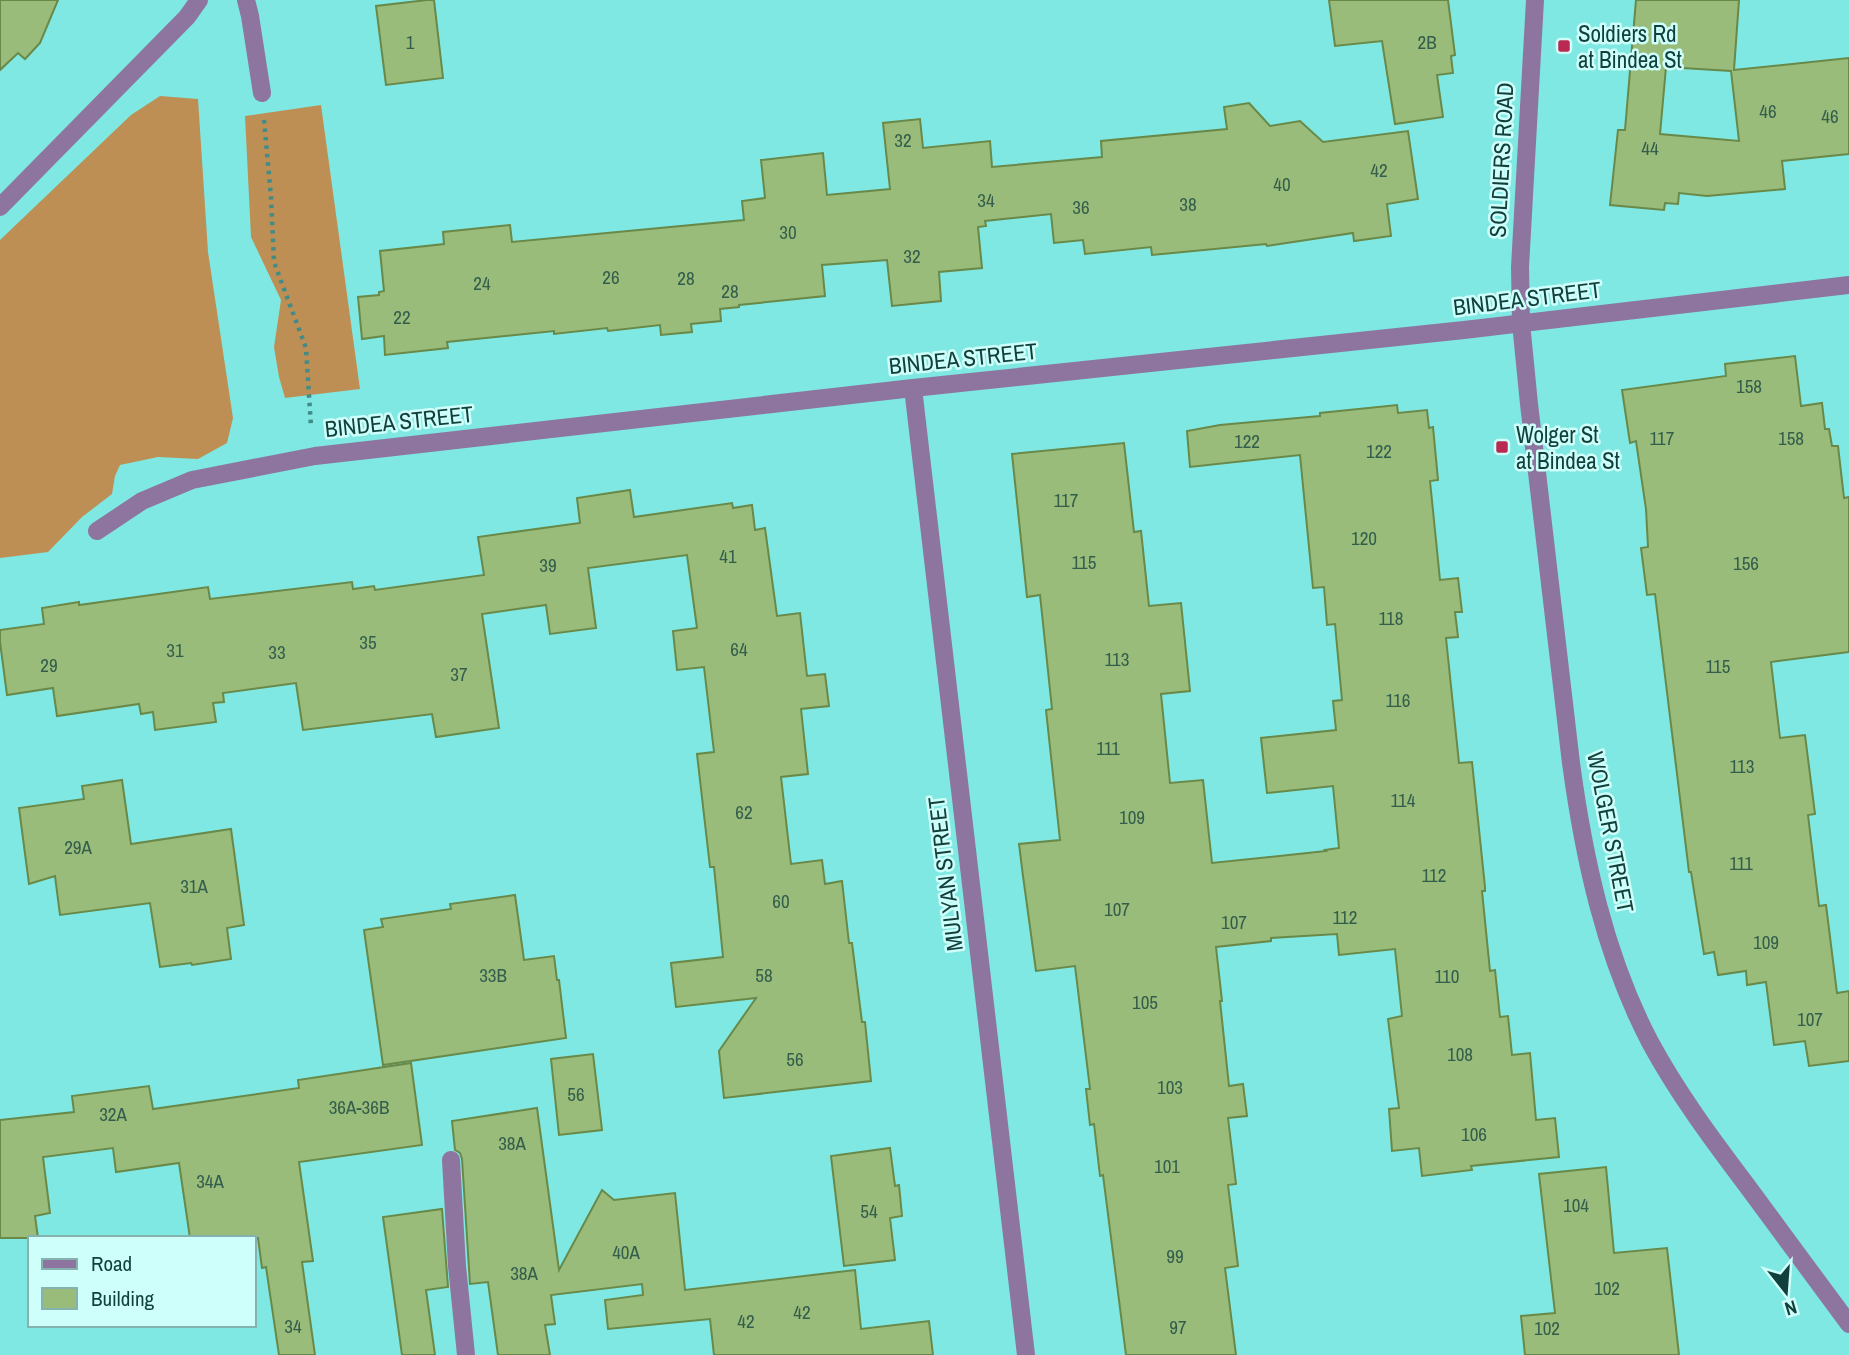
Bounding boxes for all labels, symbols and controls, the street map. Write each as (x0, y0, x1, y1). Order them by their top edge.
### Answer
place label: Soldiers Rd at Bindea St (1578, 18, 1682, 75)
house number: 1 (406, 29, 415, 55)
house number: 2B (1417, 29, 1437, 55)
marker: Soldiers Rd at Bindea St (1556, 38, 1572, 54)
street label: SOLDIERS ROAD (1481, 82, 1521, 238)
house number: 46 (1759, 98, 1777, 124)
house number: 46 (1821, 103, 1839, 129)
house number: 32 (894, 127, 912, 153)
house number: 44 (1641, 135, 1659, 161)
house number: 42 (1370, 157, 1388, 183)
house number: 40 (1273, 171, 1291, 197)
house number: 34 (977, 187, 995, 213)
house number: 38 (1179, 191, 1197, 217)
house number: 36 (1072, 194, 1090, 220)
house number: 30 (779, 219, 797, 245)
house number: 32 (903, 243, 921, 269)
house number: 26 (602, 264, 620, 290)
house number: 28 (677, 265, 695, 291)
house number: 24 (473, 270, 491, 296)
street label: BINDEA STREET (1451, 273, 1603, 322)
house number: 28 (721, 278, 739, 304)
house number: 22 (393, 304, 411, 330)
street label: BINDEA STREET (887, 335, 1039, 381)
house number: 158 (1736, 373, 1762, 399)
street label: BINDEA STREET (323, 398, 475, 444)
place label: Wolger St at Bindea St (1516, 419, 1620, 476)
house number: 117 (1650, 425, 1675, 451)
house number: 158 (1778, 425, 1804, 451)
house number: 122 (1234, 428, 1260, 454)
house number: 122 (1366, 438, 1392, 464)
marker: Wolger St at Bindea St (1494, 439, 1510, 455)
house number: 117 (1054, 487, 1079, 513)
house number: 120 (1351, 525, 1377, 551)
house number: 41 (719, 543, 737, 569)
house number: 115 (1072, 549, 1097, 575)
house number: 156 (1733, 550, 1759, 576)
house number: 39 (539, 552, 557, 578)
house number: 118 (1379, 605, 1403, 631)
house number: 35 (359, 629, 377, 655)
house number: 64 (730, 636, 748, 662)
house number: 31 (166, 637, 184, 663)
house number: 33 (268, 639, 286, 665)
house number: 113 (1105, 646, 1129, 672)
house number: 29 (40, 652, 58, 678)
house number: 115 (1706, 653, 1731, 679)
house number: 37 (450, 661, 468, 687)
house number: 116 (1386, 687, 1410, 713)
house number: 111 (1096, 735, 1120, 761)
street label: WOLGER STREET (1580, 749, 1642, 916)
house number: 113 (1730, 753, 1754, 779)
house number: 114 (1391, 787, 1416, 813)
street label: MULYAN STREET (920, 794, 970, 953)
house number: 62 (735, 799, 753, 825)
house number: 109 (1119, 804, 1145, 830)
house number: 29A (64, 834, 92, 860)
house number: 111 (1729, 850, 1753, 876)
house number: 112 (1422, 862, 1446, 888)
house number: 31A (180, 873, 208, 899)
house number: 60 (772, 888, 790, 914)
house number: 107 (1104, 896, 1130, 922)
house number: 112 (1333, 904, 1357, 930)
house number: 107 (1221, 909, 1247, 935)
house number: 109 (1753, 929, 1779, 955)
house number: 33B (479, 962, 507, 988)
house number: 58 (755, 962, 773, 988)
house number: 110 (1435, 963, 1459, 989)
house number: 105 (1132, 989, 1158, 1015)
house number: 107 (1797, 1006, 1823, 1032)
house number: 108 (1447, 1041, 1473, 1067)
house number: 56 (786, 1046, 804, 1072)
house number: 103 (1157, 1074, 1183, 1100)
house number: 56 (567, 1081, 585, 1107)
house number: 36A-36B (329, 1094, 389, 1120)
house number: 32A (99, 1101, 127, 1127)
house number: 106 (1461, 1121, 1487, 1147)
house number: 38A (498, 1130, 526, 1156)
house number: 101 (1154, 1153, 1180, 1179)
house number: 34A (196, 1168, 224, 1194)
house number: 104 (1563, 1192, 1589, 1218)
house number: 54 (860, 1198, 878, 1224)
legend (28, 1236, 256, 1327)
house number: 40A (612, 1239, 640, 1265)
house number: 99 (1166, 1243, 1184, 1269)
text: Road (91, 1249, 132, 1278)
north arrow (1751, 1257, 1821, 1327)
house number: 38A (510, 1260, 538, 1286)
house number: 102 (1594, 1275, 1620, 1301)
text: Building (91, 1284, 155, 1313)
text: N (1782, 1294, 1800, 1322)
house number: 42 (793, 1299, 811, 1325)
house number: 42 (737, 1308, 755, 1334)
house number: 34 (284, 1313, 302, 1339)
house number: 97 (1169, 1314, 1187, 1340)
house number: 102 (1534, 1315, 1560, 1341)

